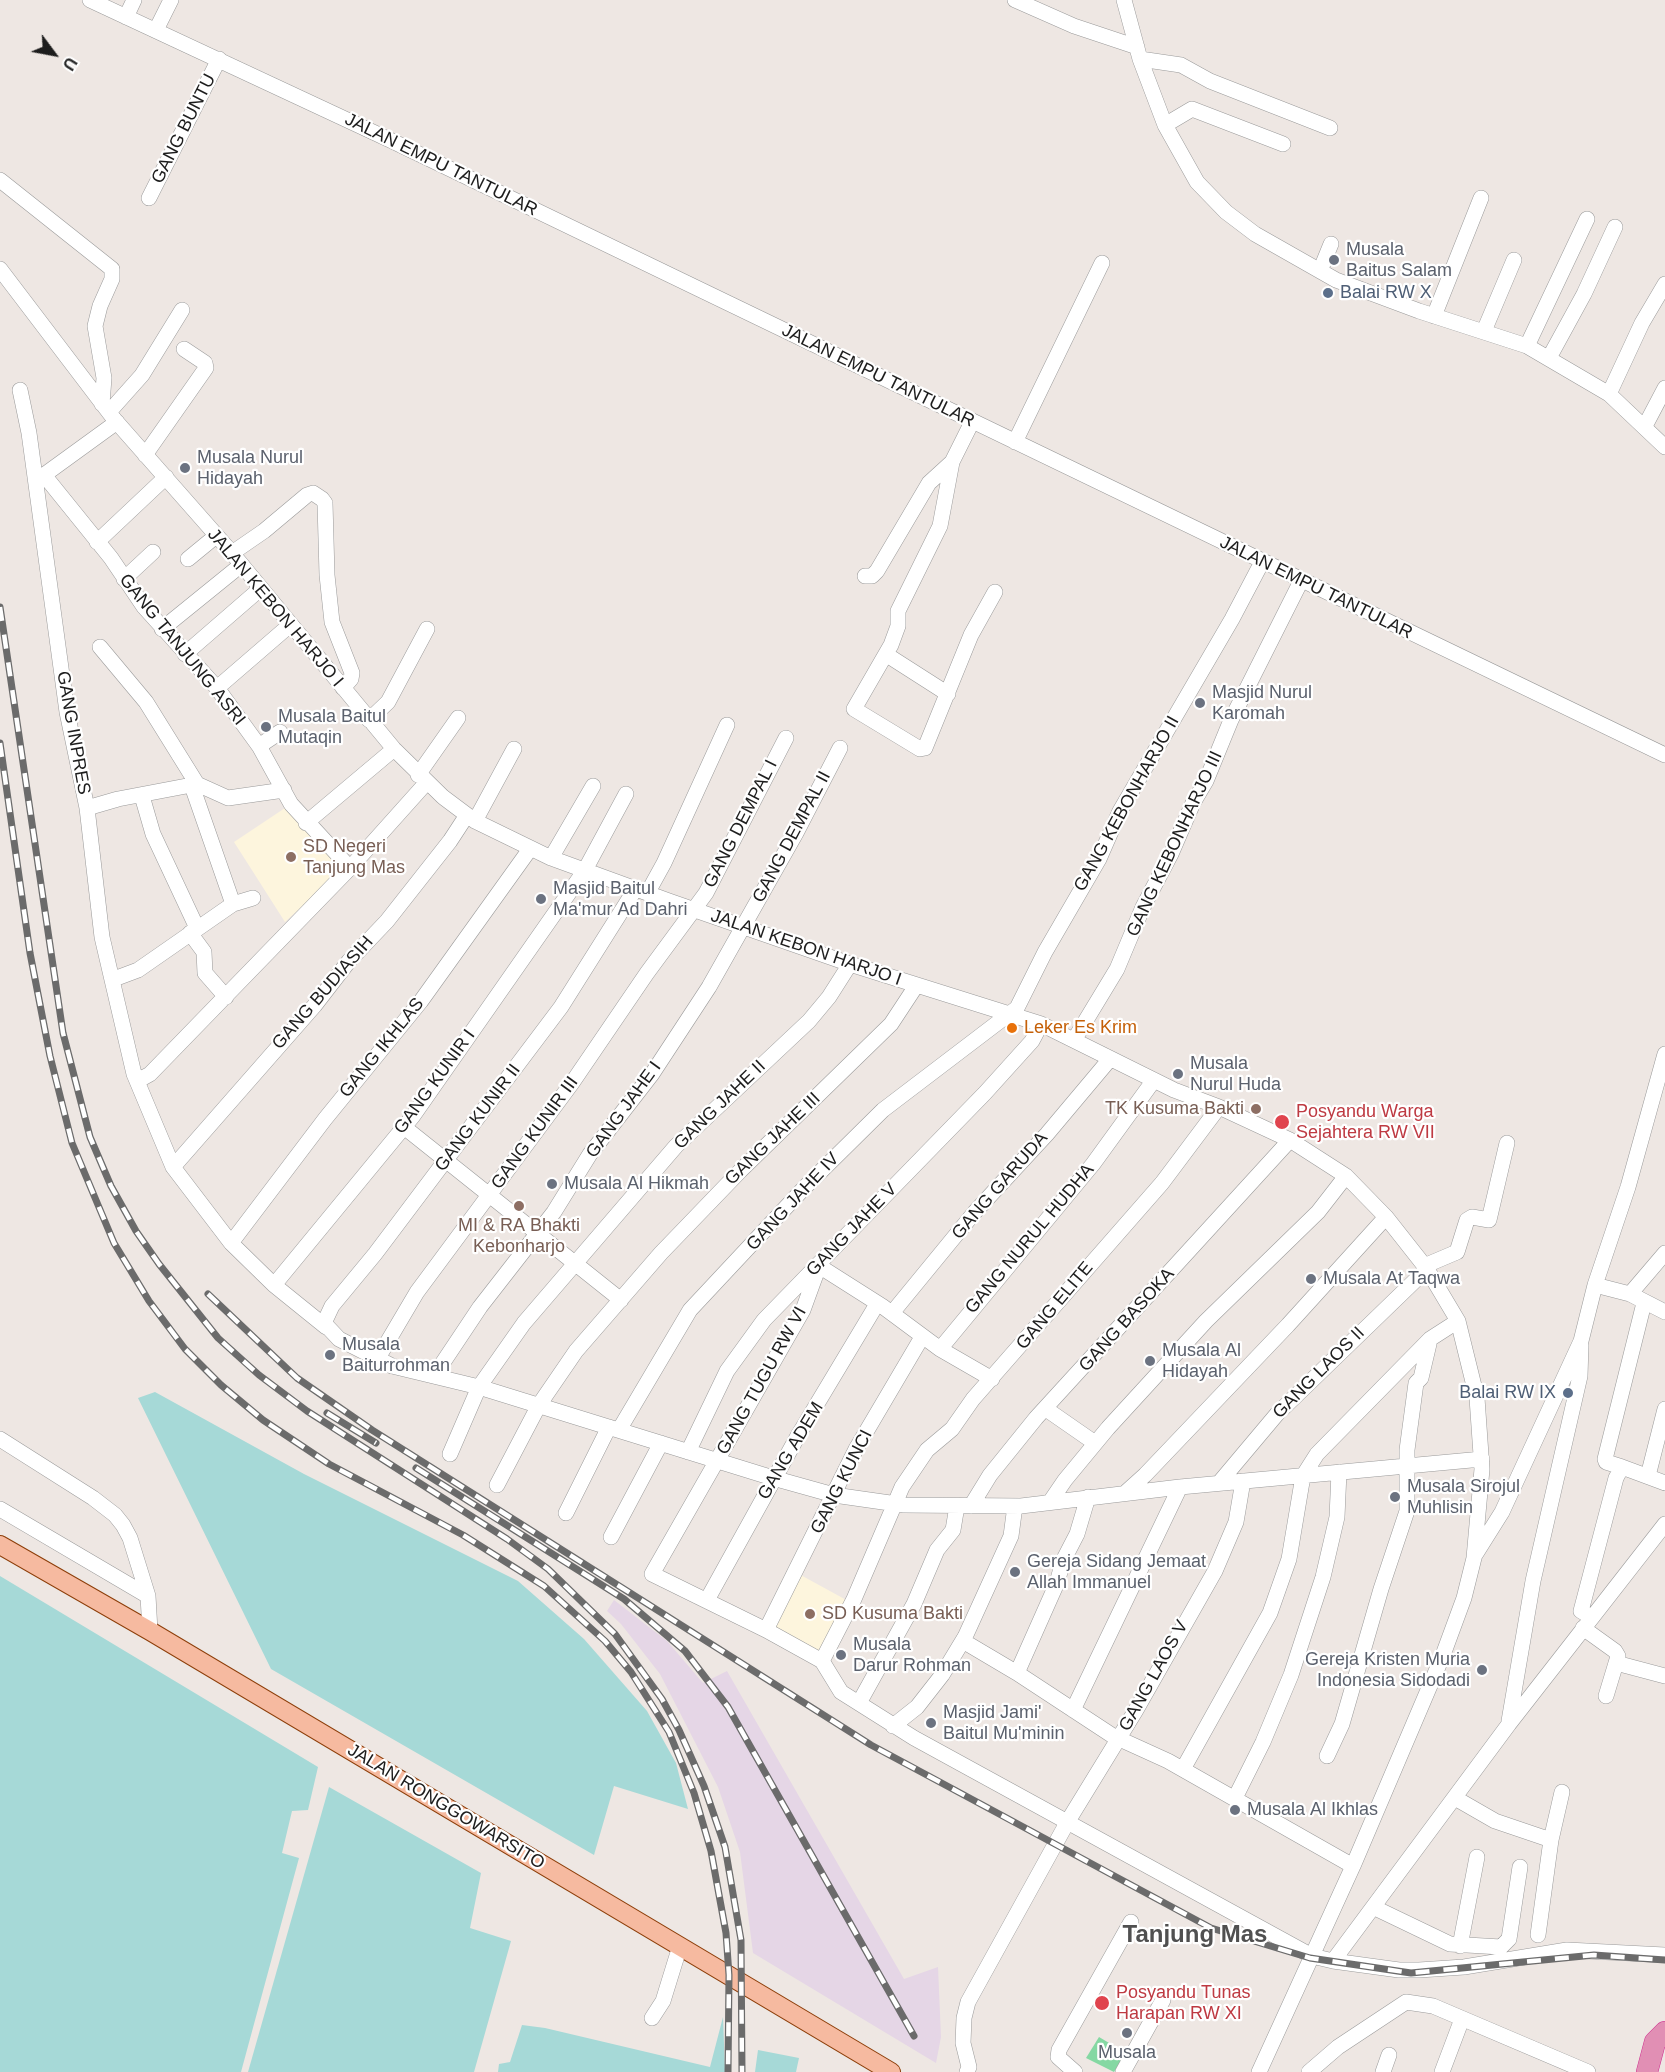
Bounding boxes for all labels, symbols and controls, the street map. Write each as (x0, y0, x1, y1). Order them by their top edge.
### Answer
north arrow (24, 24, 84, 84)
text: U (59, 54, 80, 73)
street label: GANG BUNTU (147, 71, 221, 187)
street label: JALAN EMPU TANTULAR (341, 109, 541, 221)
place label: Musala Baitus Salam (1346, 239, 1452, 282)
marker: Musala Baitus Salam (1327, 253, 1341, 267)
place label: Balai RW X (1340, 282, 1432, 304)
marker: Balai RW X (1321, 286, 1335, 300)
street label: JALAN EMPU TANTULAR (778, 320, 978, 432)
place label: Musala Nurul Hidayah (197, 447, 303, 490)
marker: Musala Nurul Hidayah (178, 461, 192, 475)
street label: JALAN KEBON HARJO I (202, 524, 348, 692)
street label: JALAN EMPU TANTULAR (1216, 532, 1416, 644)
street label: GANG TANJUNG ASRI (114, 570, 250, 730)
street label: GANG INPRES (52, 670, 94, 796)
place label: Masjid Nurul Karomah (1212, 682, 1312, 724)
marker: Masjid Nurul Karomah (1193, 696, 1207, 710)
place label: Musala Baitul Mutaqin (278, 706, 386, 748)
street label: GANG KEBONHARJO II (1070, 713, 1184, 895)
marker: Musala Baitul Mutaqin (259, 720, 273, 734)
street label: GANG KEBONHARJO III (1123, 748, 1227, 940)
street label: GANG DEMPAL I (699, 756, 783, 892)
street label: GANG DEMPAL II (748, 768, 836, 906)
place label: SD Negeri Tanjung Mas (303, 836, 405, 878)
marker: SD Negeri Tanjung Mas (284, 850, 298, 864)
place label: Masjid Baitul Ma'mur Ad Dahri (553, 878, 687, 920)
marker: Masjid Baitul Ma'mur Ad Dahri (534, 892, 548, 906)
street label: JALAN KEBON HARJO I (708, 905, 904, 991)
street label: GANG BUDIASIH (268, 932, 378, 1054)
street label: GANG IKHLAS (335, 994, 429, 1102)
place label: Leker Es Krim (1024, 1017, 1137, 1039)
marker: Leker Es Krim (1005, 1021, 1019, 1035)
street label: GANG KUNIR I (390, 1025, 480, 1139)
place label: Musala Nurul Huda (1190, 1053, 1281, 1096)
street label: GANG JAHE II (670, 1056, 770, 1154)
street label: GANG JAHE I (582, 1058, 666, 1162)
street label: GANG KUNIR II (431, 1060, 525, 1176)
marker: Musala Nurul Huda (1171, 1067, 1185, 1081)
street label: GANG KUNIR III (487, 1072, 583, 1194)
street label: GANG JAHE III (721, 1088, 825, 1190)
place label: TK Kusuma Bakti (1105, 1098, 1244, 1120)
place label: Posyandu Warga Sejahtera RW VII (1296, 1101, 1435, 1144)
marker: TK Kusuma Bakti (1249, 1102, 1263, 1116)
marker: Posyandu Warga Sejahtera RW VII (1273, 1113, 1291, 1131)
street label: GANG GARUDA (948, 1128, 1052, 1244)
street label: GANG JAHE IV (742, 1149, 844, 1255)
street label: GANG NURUL HUDHA (961, 1160, 1099, 1318)
place label: Musala Al Hikmah (564, 1173, 709, 1195)
marker: Musala Al Hikmah (545, 1177, 559, 1191)
street label: GANG JAHE V (802, 1179, 902, 1281)
marker: MI & RA Bhakti Kebonharjo (512, 1199, 526, 1213)
place label: MI & RA Bhakti Kebonharjo (458, 1215, 580, 1258)
street label: GANG ELITE (1012, 1258, 1098, 1354)
street label: GANG BASOKA (1075, 1264, 1179, 1376)
place label: Musala At Taqwa (1323, 1268, 1460, 1290)
marker: Musala At Taqwa (1304, 1272, 1318, 1286)
street label: GANG TUGU RW VI (712, 1303, 812, 1459)
street label: GANG LAOS II (1269, 1323, 1369, 1423)
place label: Musala Baiturrohman (342, 1334, 450, 1376)
place label: Musala Al Hidayah (1162, 1340, 1241, 1382)
marker: Musala Baiturrohman (323, 1348, 337, 1362)
marker: Musala Al Hidayah (1143, 1354, 1157, 1368)
place label: Balai RW IX (1459, 1382, 1556, 1404)
marker: Balai RW IX (1561, 1386, 1575, 1400)
street label: GANG ADEM (753, 1398, 829, 1504)
street label: GANG KUNCI (806, 1426, 878, 1538)
place label: Musala Sirojul Muhlisin (1407, 1476, 1520, 1518)
marker: Musala Sirojul Muhlisin (1388, 1490, 1402, 1504)
place label: Gereja Sidang Jemaat Allah Immanuel (1027, 1551, 1206, 1594)
marker: Gereja Sidang Jemaat Allah Immanuel (1008, 1565, 1022, 1579)
place label: SD Kusuma Bakti (822, 1603, 963, 1625)
marker: SD Kusuma Bakti (803, 1607, 817, 1621)
street label: GANG LAOS V (1115, 1617, 1193, 1735)
place label: Musala Darur Rohman (853, 1634, 971, 1676)
marker: Musala Darur Rohman (834, 1648, 848, 1662)
place label: Gereja Kristen Muria Indonesia Sidodadi (1305, 1649, 1470, 1692)
marker: Gereja Kristen Muria Indonesia Sidodadi (1475, 1663, 1489, 1677)
place label: Masjid Jami' Baitul Mu'minin (943, 1702, 1064, 1744)
marker: Masjid Jami' Baitul Mu'minin (924, 1716, 938, 1730)
street label: JALAN RONGGOWARSITO (344, 1740, 548, 1874)
place label: Musala Al Ikhlas (1247, 1799, 1378, 1821)
marker: Musala Al Ikhlas (1228, 1803, 1242, 1817)
district label: Tanjung Mas (1123, 1921, 1267, 1949)
place label: Posyandu Tunas Harapan RW XI (1116, 1982, 1250, 2024)
marker: Posyandu Tunas Harapan RW XI (1093, 1994, 1111, 2012)
marker: Musala (1120, 2026, 1134, 2040)
place label: Musala (1098, 2042, 1156, 2064)

